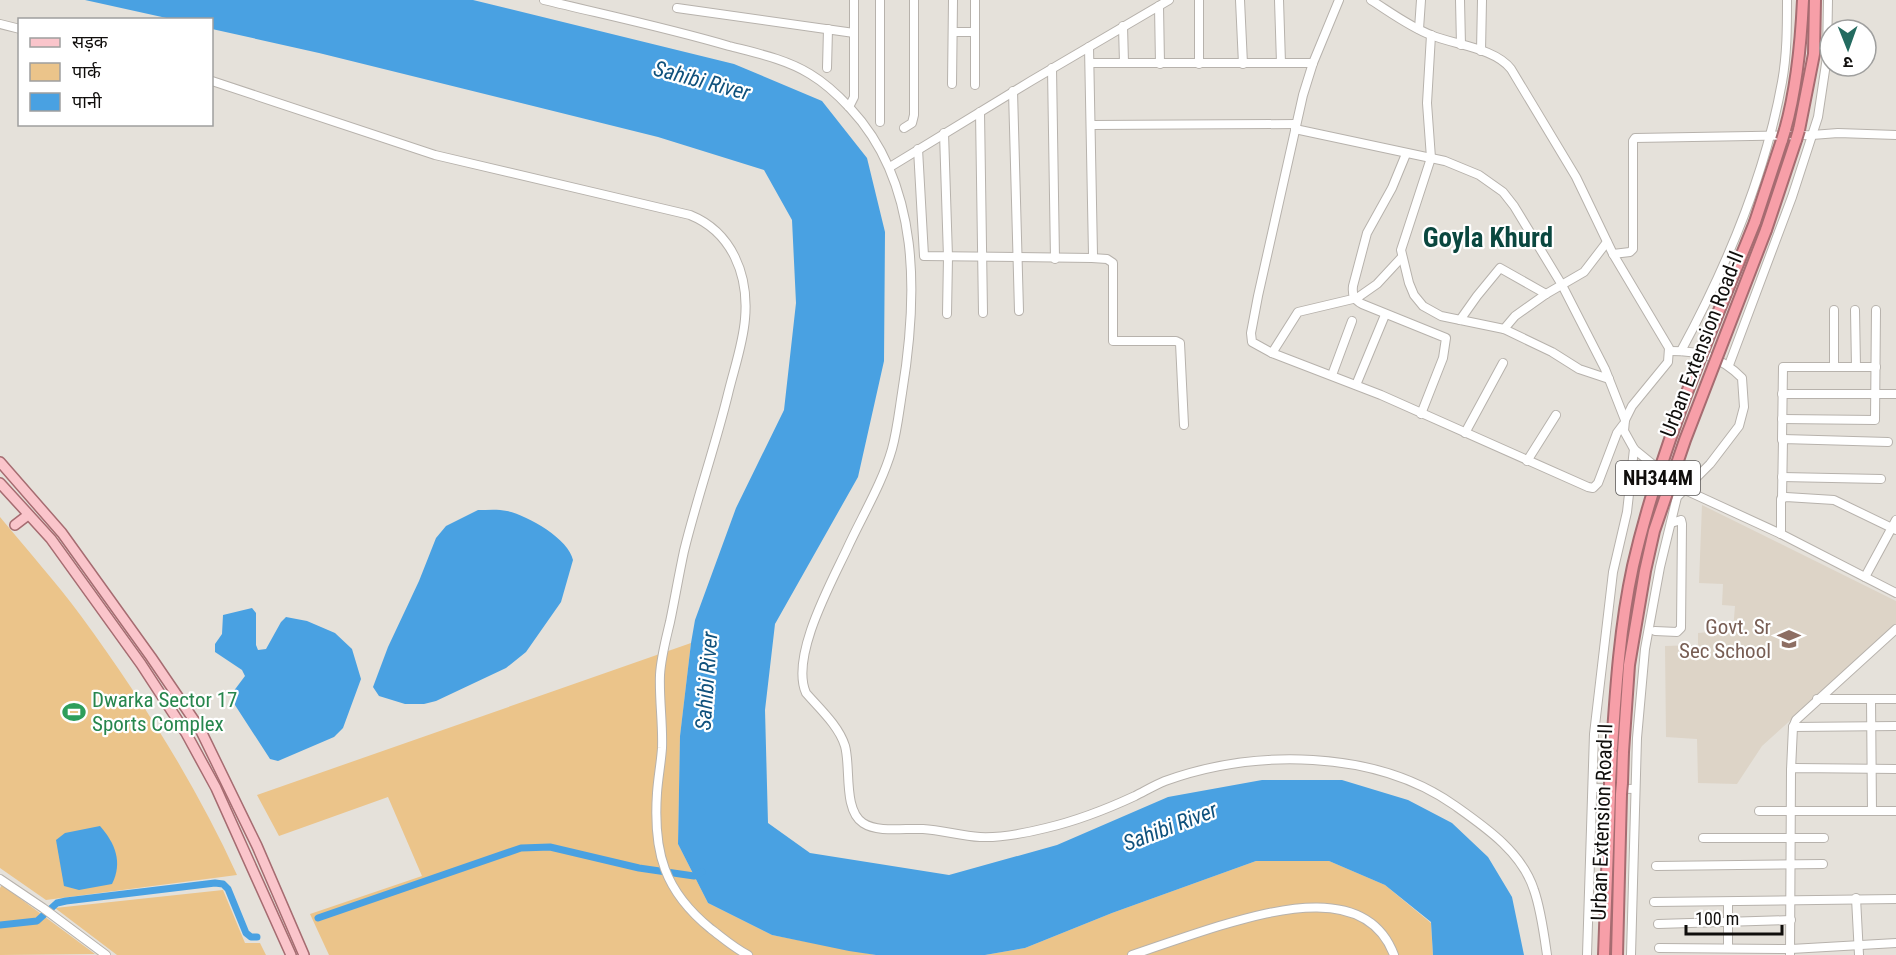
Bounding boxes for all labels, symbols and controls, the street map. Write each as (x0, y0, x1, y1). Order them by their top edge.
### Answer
legend (18, 18, 213, 126)
north arrow (1818, 18, 1878, 78)
text: सड़क (72, 31, 109, 52)
text: उ (1843, 53, 1853, 72)
water label: Sahibi River (651, 56, 753, 105)
text: पार्क (72, 61, 102, 82)
text: पानी (72, 91, 102, 112)
district label: Goyla Khurd (1423, 222, 1553, 254)
street label: Urban Extension Road-II (1655, 248, 1749, 440)
road number: NH344M (1616, 461, 1700, 495)
place label: Govt. Sr Sec School (1679, 615, 1771, 663)
school or university icon: Govt. Sr Sec School (1776, 626, 1802, 652)
water label: Sahibi River (691, 630, 722, 731)
place label: Dwarka Sector 17 Sports Complex (92, 688, 237, 736)
sports icon: Dwarka Sector 17 Sports Complex (61, 699, 87, 725)
street label: Urban Extension Road-II (1587, 723, 1617, 921)
water label: Sahibi River (1120, 797, 1221, 856)
scale bar (1686, 898, 1782, 936)
text: 100 m (1695, 908, 1739, 929)

